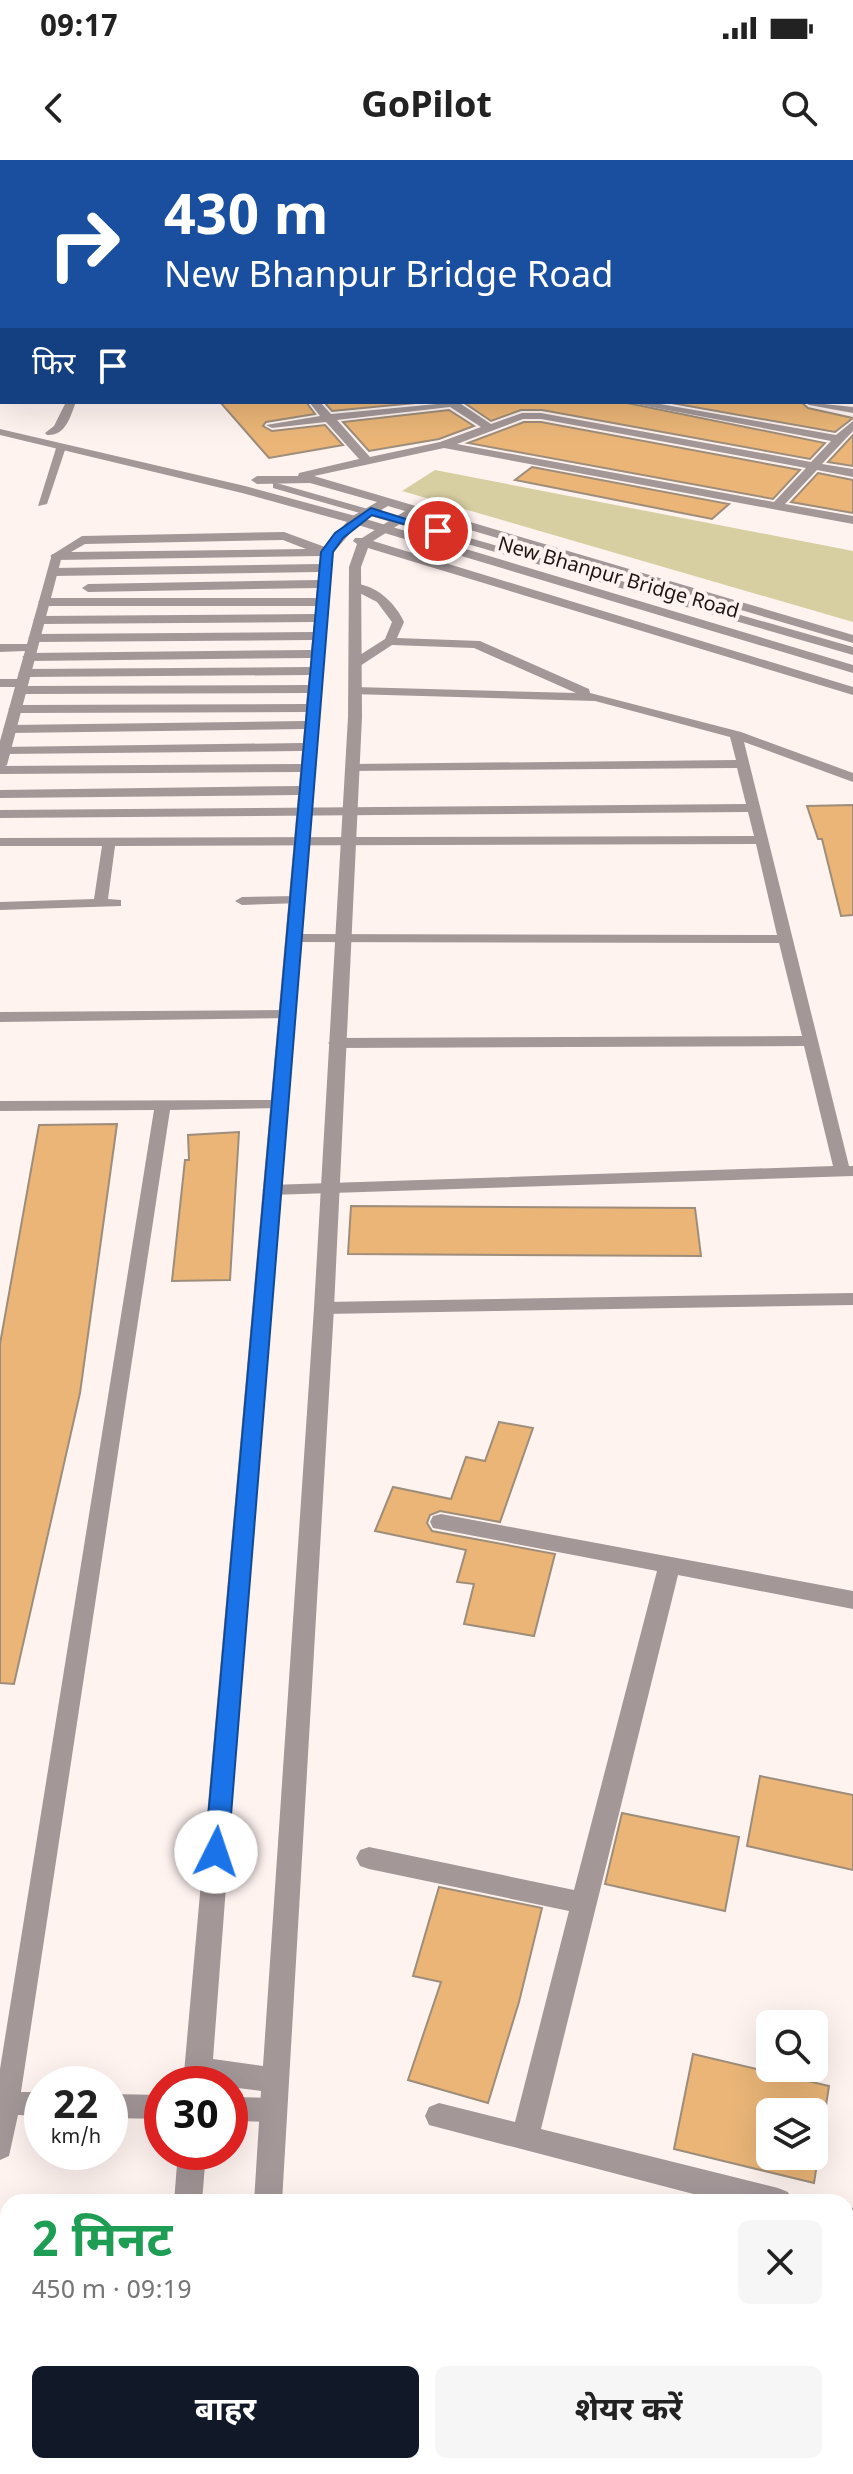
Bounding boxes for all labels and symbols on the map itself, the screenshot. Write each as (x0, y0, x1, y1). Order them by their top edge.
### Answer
pin (404, 497, 472, 565)
street label: New Bhanpur Bridge Road (494, 532, 742, 626)
position arrow (174, 1810, 258, 1894)
speed limit sign: 30 (144, 2066, 248, 2170)

